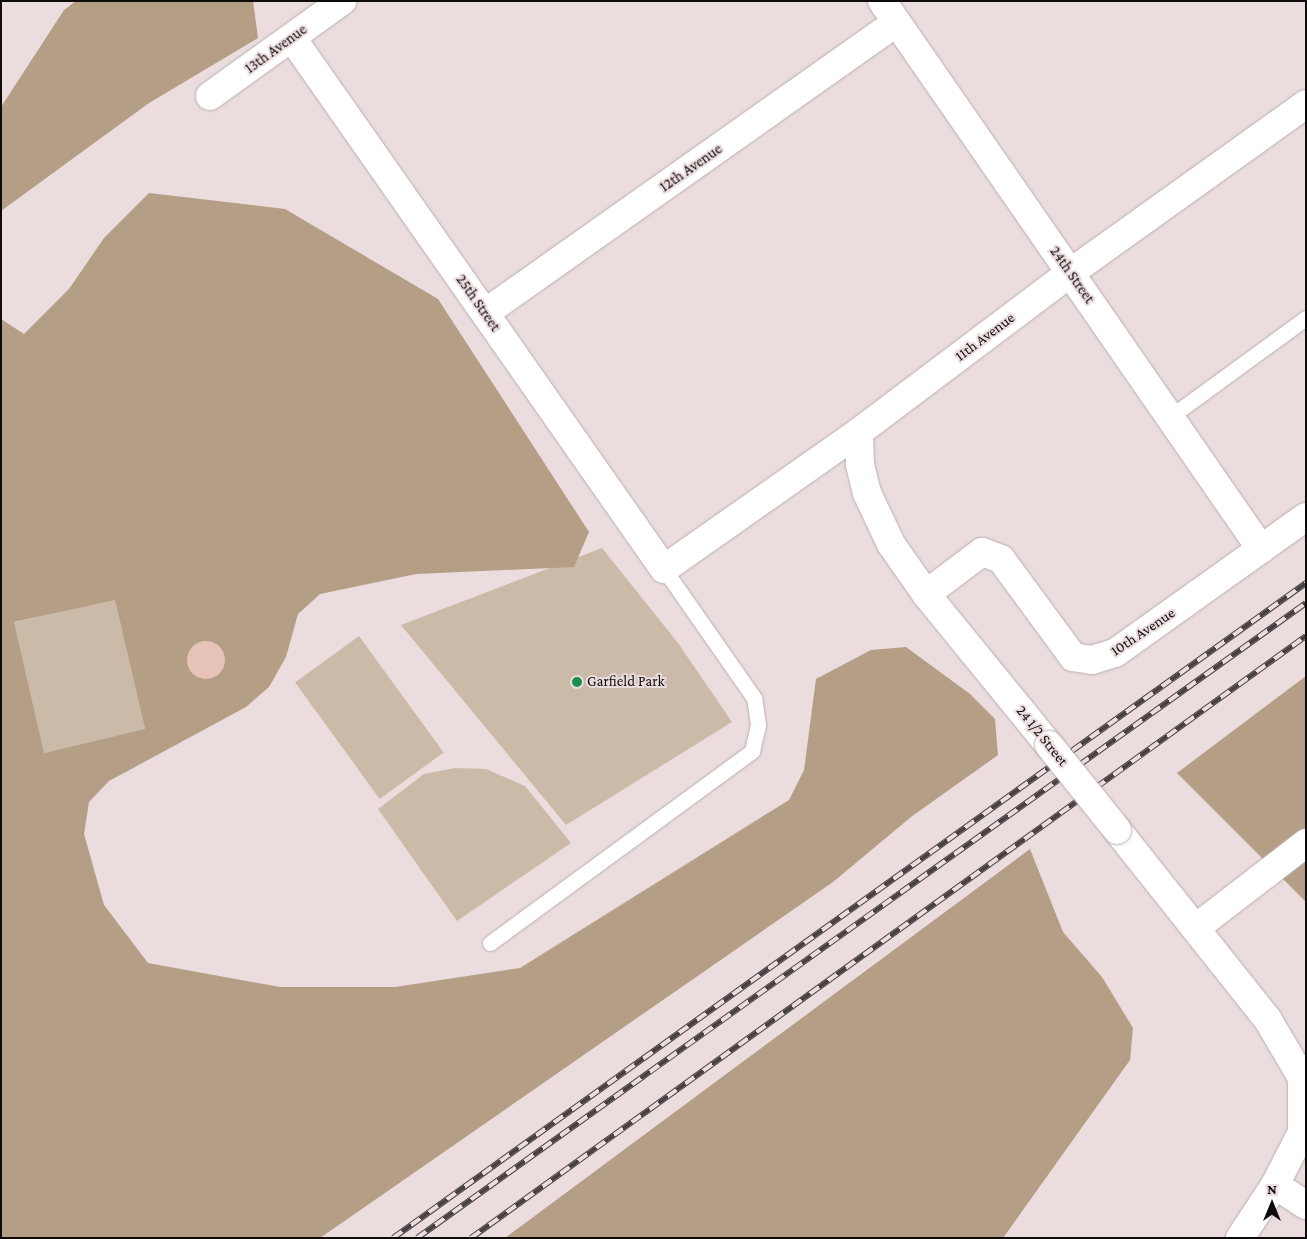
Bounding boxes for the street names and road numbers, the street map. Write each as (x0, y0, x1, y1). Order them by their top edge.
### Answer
street label: 13th Avenue (242, 21, 310, 77)
street label: 12th Avenue (656, 140, 726, 196)
street label: 24th Street (1046, 243, 1098, 307)
street label: 25th Street (452, 271, 504, 335)
street label: 11th Avenue (952, 309, 1018, 365)
street label: 10th Avenue (1108, 604, 1178, 660)
street label: 24 1/2 Street (1012, 702, 1072, 770)

